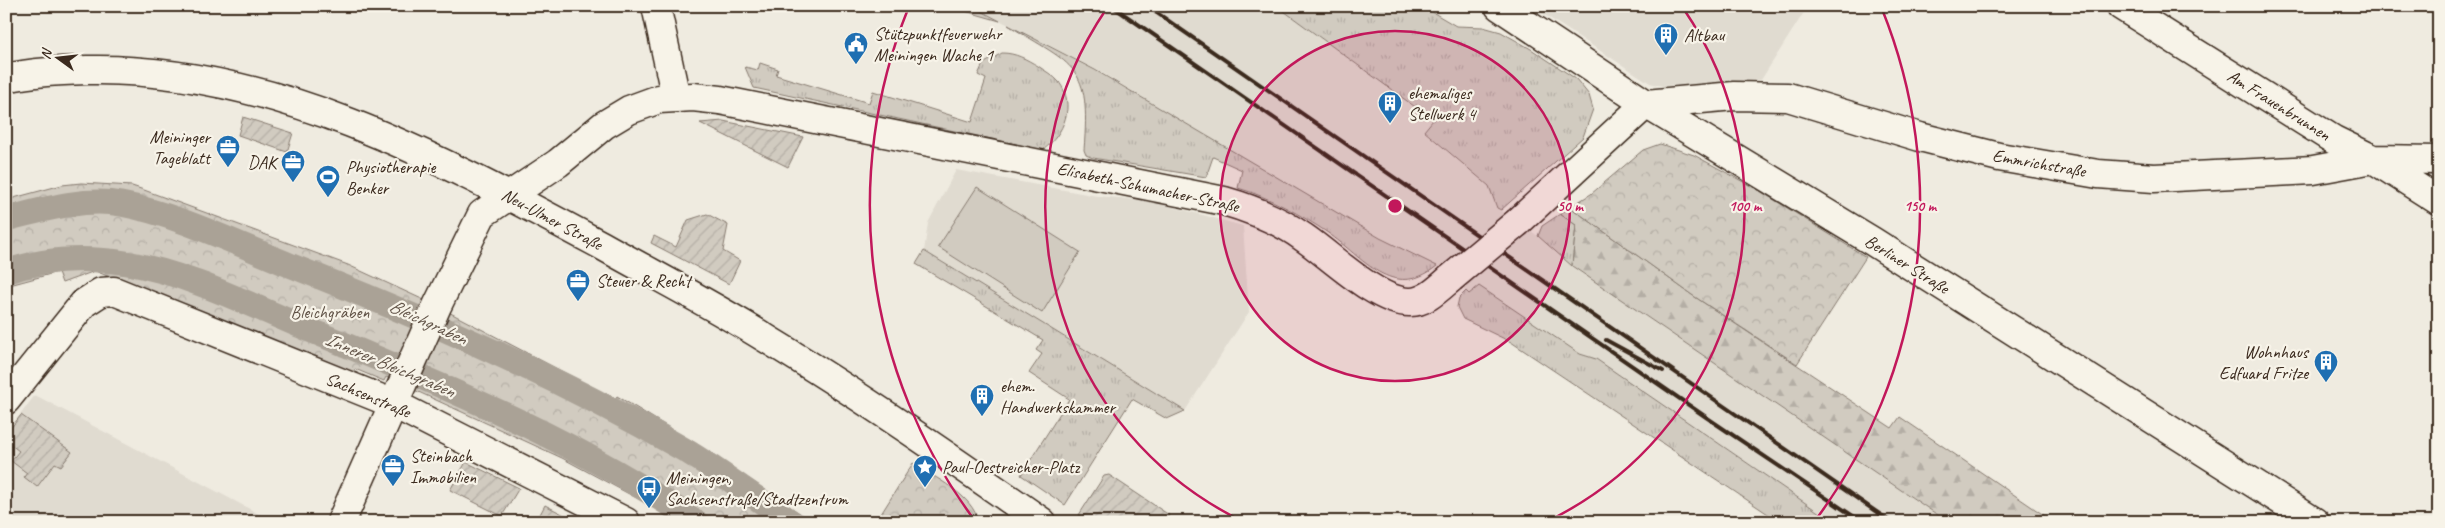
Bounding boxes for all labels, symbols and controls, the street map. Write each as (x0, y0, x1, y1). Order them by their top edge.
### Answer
building icon: Altbau (1653, 22, 1679, 56)
place label: Stützpunktfeuerwehr Meiningen Wache 1 (874, 23, 1003, 66)
place label: Altbau (1684, 24, 1726, 46)
public building icon: Stützpunktfeuerwehr Meiningen Wache 1 (843, 31, 869, 65)
north arrow (32, 32, 82, 82)
text: N (37, 46, 56, 61)
street label: Am Frauenbrunnen (2223, 64, 2336, 146)
place label: ehemaliges Stellwerk 4 (1408, 82, 1478, 125)
building icon: ehemaliges Stellwerk 4 (1377, 90, 1403, 124)
place label: Meininger Tageblatt (150, 126, 213, 169)
office icon: Meininger Tageblatt (215, 134, 241, 168)
street label: Emmrichstraße (1991, 144, 2088, 182)
office icon: DAK (280, 149, 306, 183)
place label: DAK (248, 151, 279, 173)
place label: Physiotherapie Benker (346, 156, 436, 199)
street label: Elisabeth-Schumacher-Straße (1055, 157, 1242, 217)
sports icon: Physiotherapie Benker (315, 164, 341, 198)
street label: Neu-Ulmer Straße (498, 183, 607, 255)
centre of rings (1386, 197, 1404, 215)
text: 50 m (1557, 197, 1584, 216)
text: 100 m (1729, 197, 1763, 216)
text: 150 m (1904, 197, 1938, 216)
street label: Berliner Straße (1861, 230, 1954, 299)
office icon: Steuer & Recht (565, 268, 591, 302)
place label: Steuer & Recht (596, 270, 694, 292)
water label: Bleichgraben (385, 294, 472, 351)
park label: Bleichgräben (291, 301, 370, 323)
water label: Innerer Bleichgraben (322, 327, 460, 404)
place label: Wohnhaus Edfuard Fritze (2219, 341, 2310, 384)
building icon: Wohnhaus Edfuard Fritze (2313, 349, 2339, 383)
street label: Sachsenstraße (322, 367, 415, 423)
place label: ehem. Handwerkskammer (1000, 375, 1117, 418)
building icon: ehem. Handwerkskammer (969, 383, 995, 417)
place label: Steinbach Immobilien (410, 445, 477, 488)
office icon: Steinbach Immobilien (380, 453, 406, 487)
place icon: Paul-Oestreicher-Platz (912, 454, 938, 488)
place label: Paul-Oestreicher-Platz (942, 456, 1081, 478)
place label: Meiningen, Sachsenstraße/Stadtzentrum (666, 467, 849, 510)
bus stop icon: Meiningen, Sachsenstraße/Stadtzentrum (636, 475, 662, 509)

